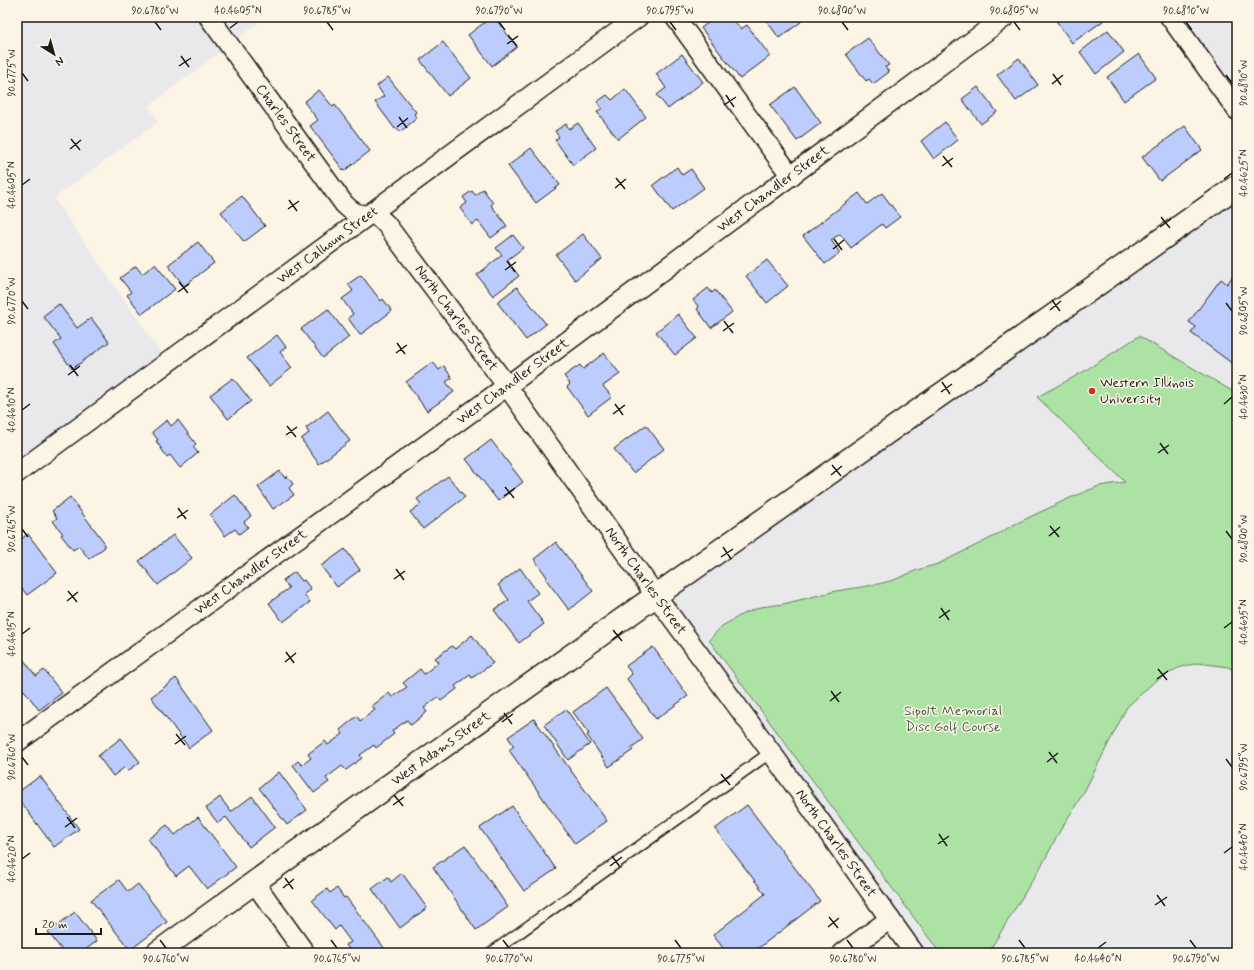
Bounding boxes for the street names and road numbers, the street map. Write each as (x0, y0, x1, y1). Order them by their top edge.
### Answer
street label: Charles Street (251, 81, 320, 166)
street label: West Chandler Street (714, 141, 833, 236)
street label: West Calhoun Street (273, 202, 381, 288)
street label: North Charles Street (411, 261, 502, 375)
street label: West Chandler Street (453, 334, 573, 429)
street label: North Charles Street (601, 524, 691, 639)
street label: West Chandler Street (191, 525, 311, 619)
street label: West Adams Street (388, 706, 495, 790)
street label: North Charles Street (791, 786, 881, 901)

